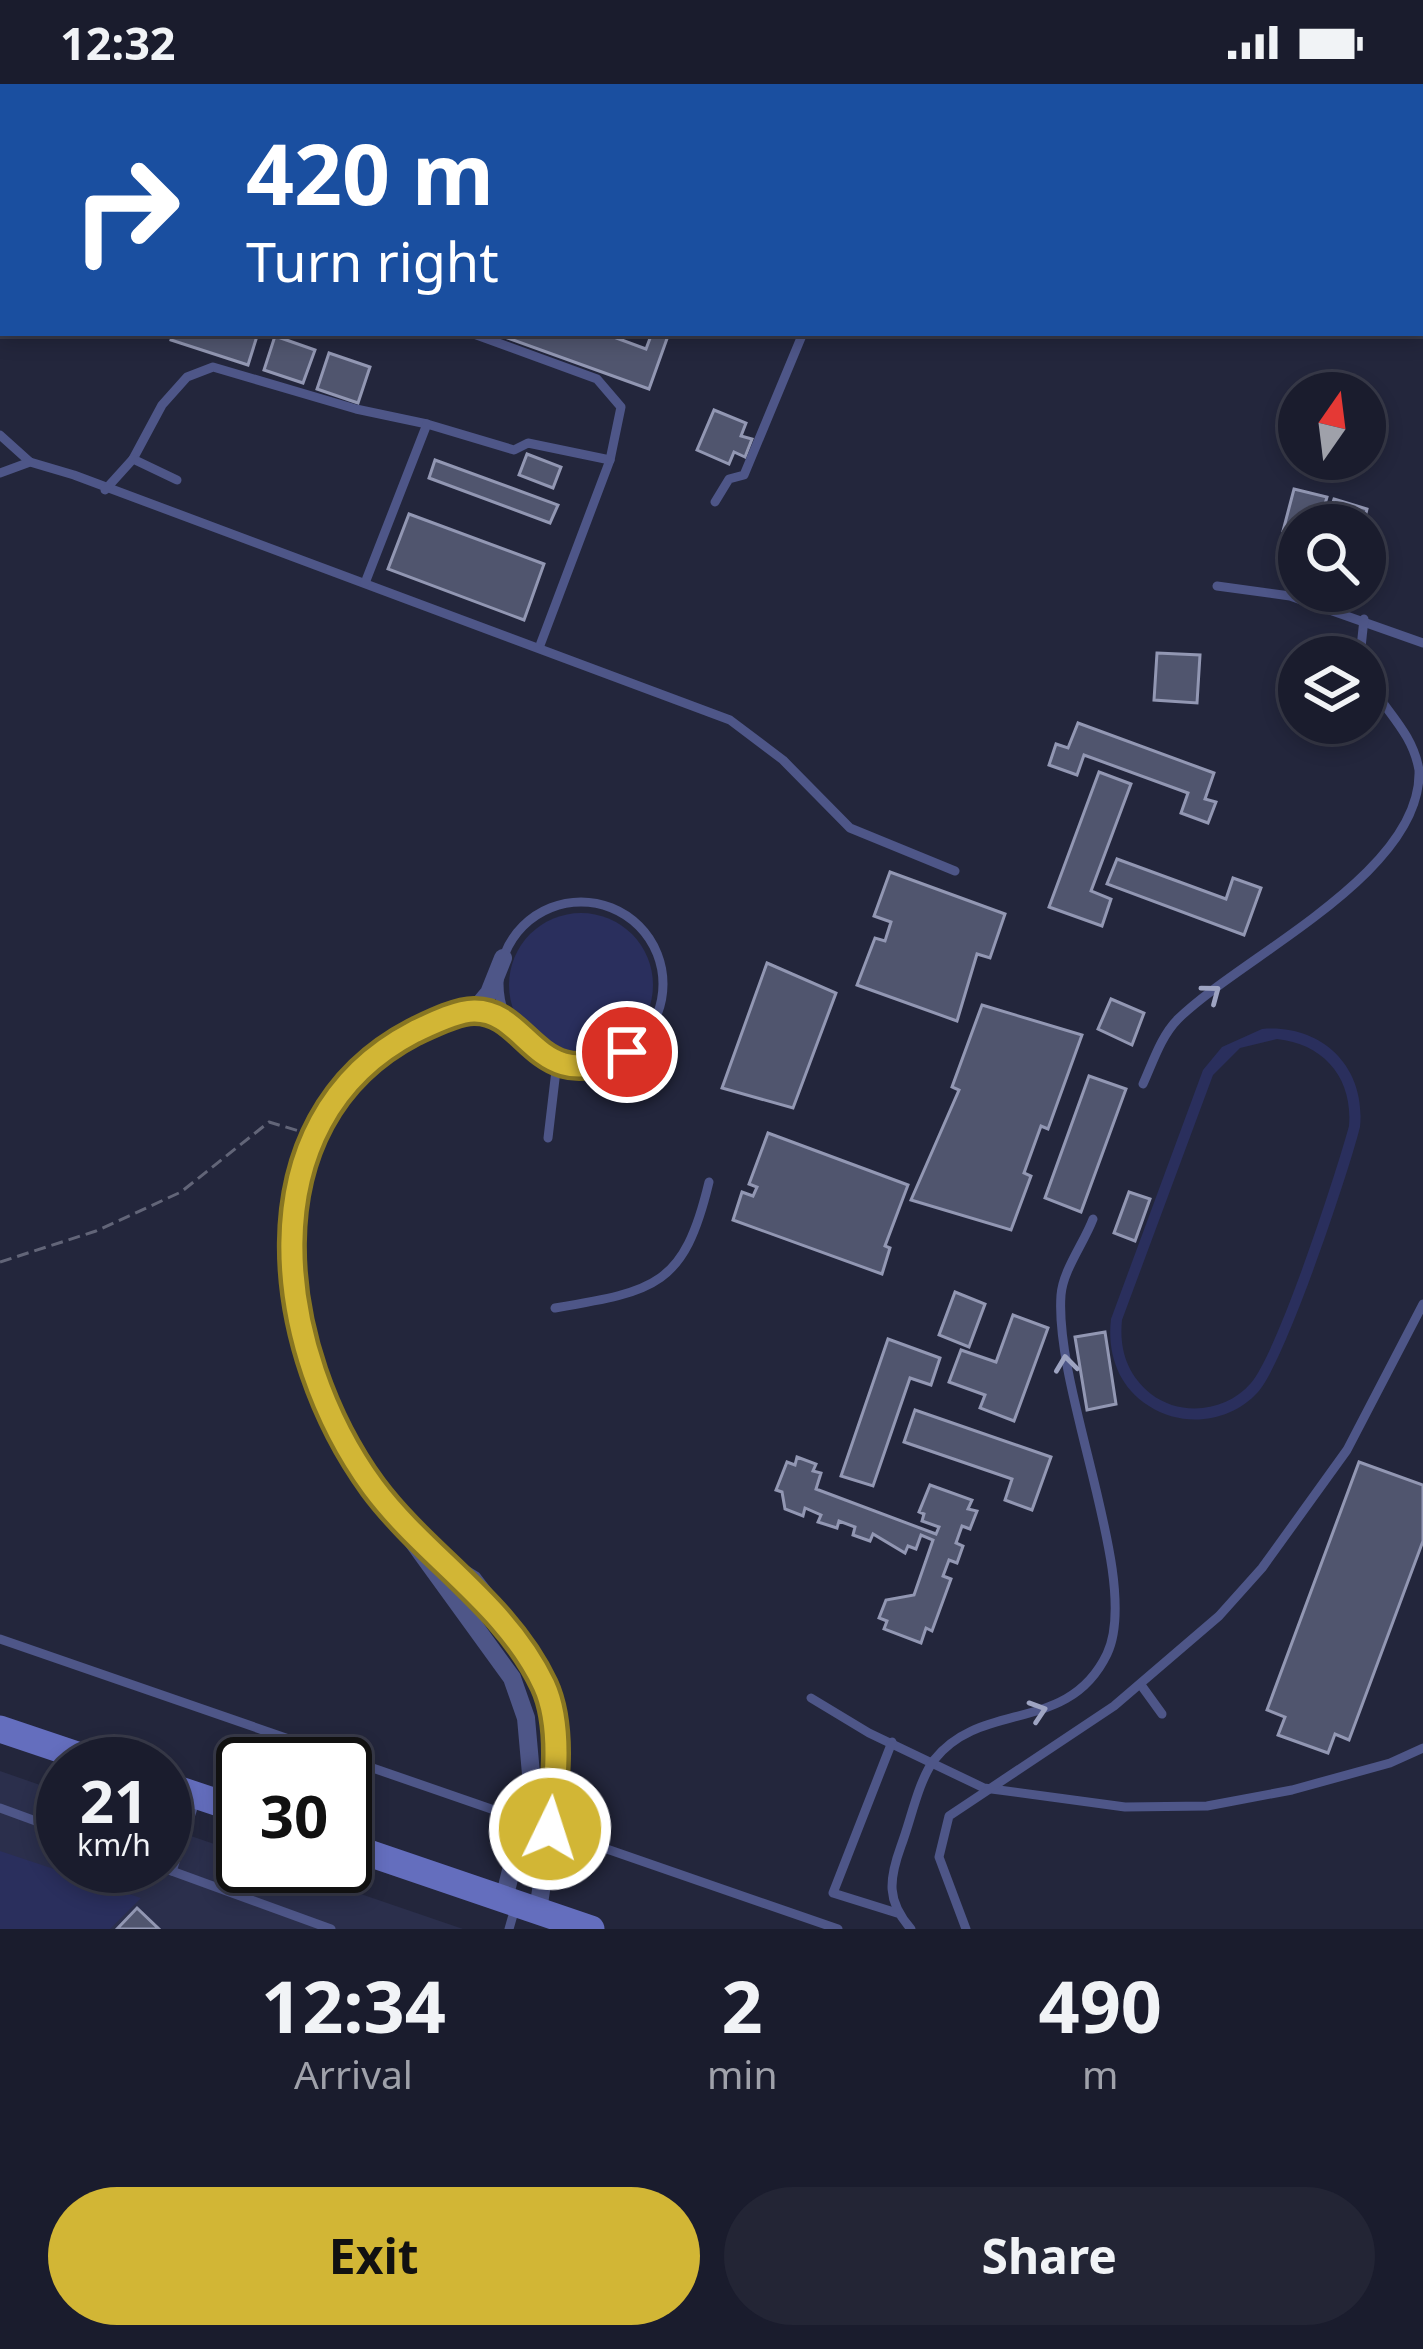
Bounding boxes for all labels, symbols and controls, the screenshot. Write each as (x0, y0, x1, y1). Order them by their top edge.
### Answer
text: 12:32 (60, 12, 176, 73)
text: 420 m (246, 115, 494, 230)
icon: right (48, 132, 204, 288)
text: Turn right (246, 224, 499, 298)
north arrow (1278, 372, 1386, 480)
map controls (1278, 372, 1386, 744)
button: search (1278, 504, 1386, 612)
button: layers (1278, 636, 1386, 744)
one-way arrow (1199, 985, 1220, 1007)
pin (576, 1001, 678, 1103)
icon: arrive (594, 1019, 660, 1085)
one-way arrow (1054, 1354, 1079, 1373)
one-way arrow (1027, 1701, 1048, 1726)
speed limit sign: 30 (216, 1737, 372, 1893)
text: 21 (80, 1759, 148, 1841)
position arrow (487, 1766, 613, 1892)
text: km/h (77, 1824, 151, 1865)
text: 12:34 (261, 1956, 446, 2054)
text: 2 (722, 1956, 763, 2054)
text: 490 (1038, 1956, 1162, 2054)
text: Arrival (294, 2047, 413, 2100)
text: min (707, 2047, 778, 2100)
text: m (1082, 2047, 1118, 2100)
button: Exit (48, 2187, 700, 2325)
button: Share (724, 2187, 1375, 2325)

